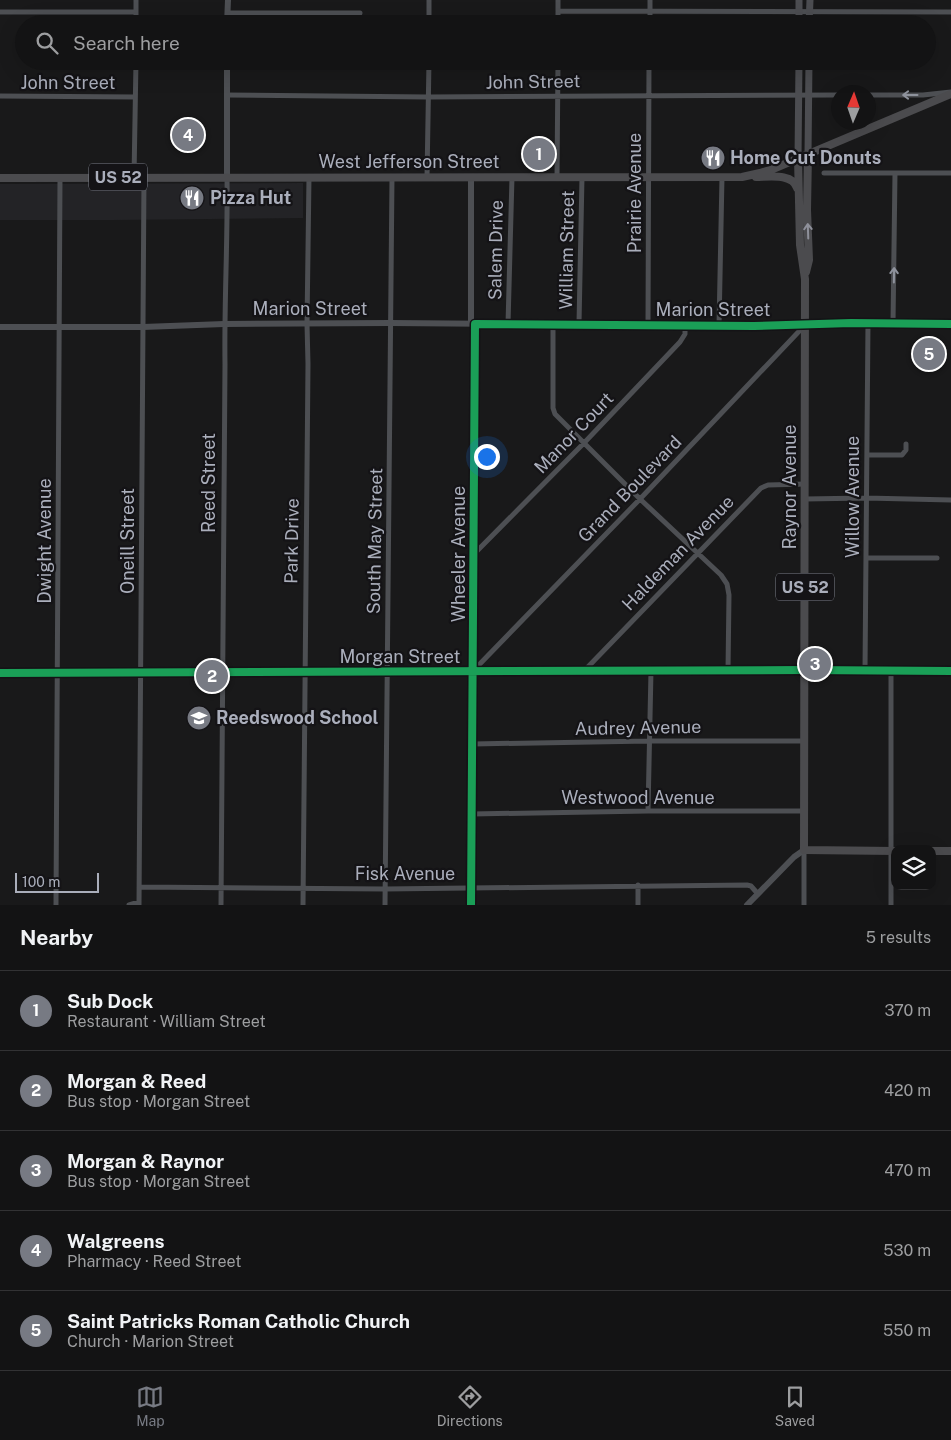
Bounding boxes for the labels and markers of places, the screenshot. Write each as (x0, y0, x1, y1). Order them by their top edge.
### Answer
pin: 4 (172, 116, 204, 154)
pin: 1 (523, 135, 555, 173)
restaurant icon: Home Cut Donuts (700, 145, 726, 171)
place label: Home Cut Donuts (730, 147, 881, 168)
restaurant icon: Pizza Hut (179, 185, 205, 211)
place label: Pizza Hut (210, 187, 291, 208)
pin: 5 (913, 335, 945, 373)
pin: 3 (799, 645, 831, 683)
pin: 2 (196, 657, 228, 695)
school or university icon: Reedswood School (186, 705, 212, 731)
place label: Reedswood School (216, 707, 379, 728)

